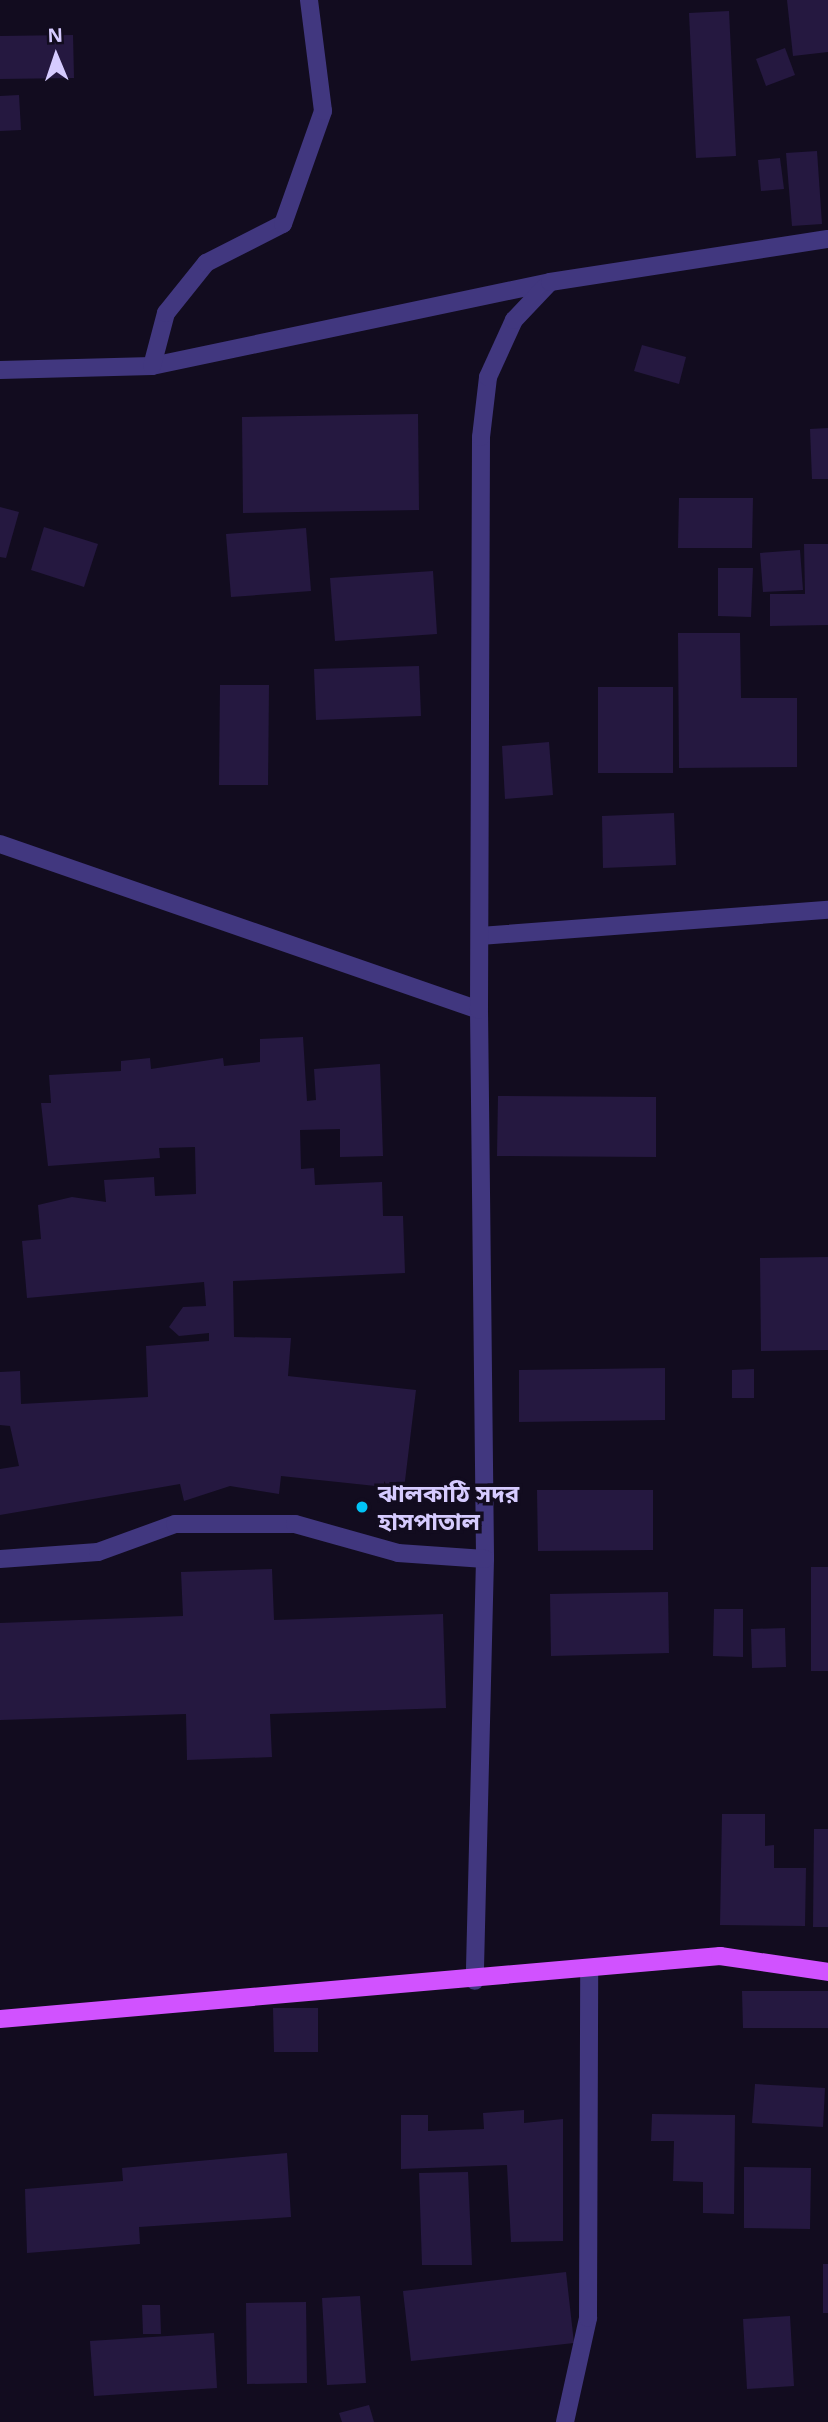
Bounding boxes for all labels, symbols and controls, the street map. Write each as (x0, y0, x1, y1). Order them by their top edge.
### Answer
north arrow (21, 21, 91, 91)
text: N (47, 22, 63, 48)
place label: ঝালকাঠি সদর হাসপাতাল (378, 1479, 519, 1535)
marker: ঝালকাঠি সদর হাসপাতাল (352, 1497, 372, 1517)

